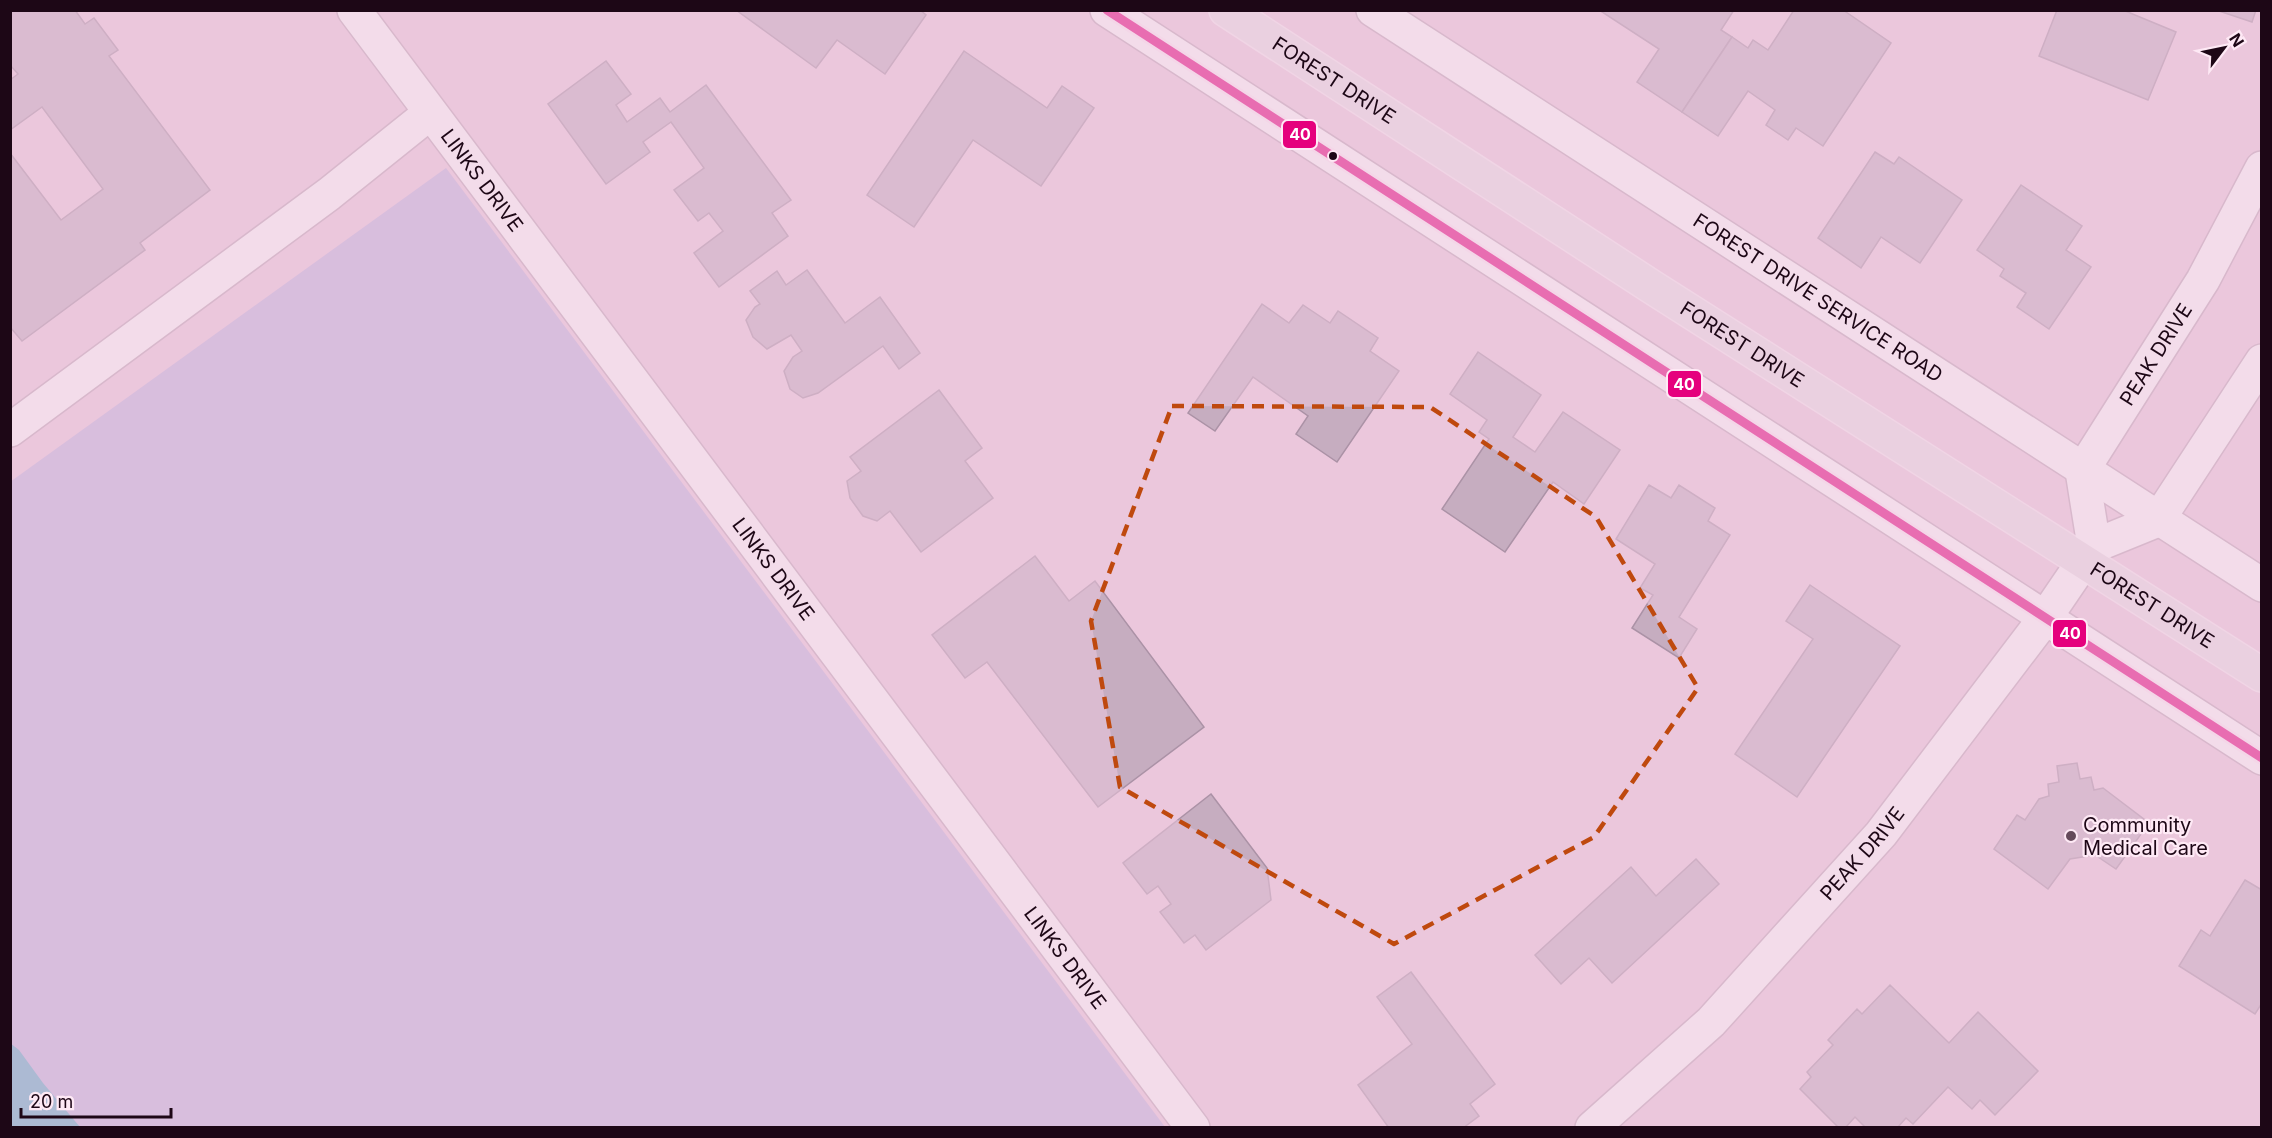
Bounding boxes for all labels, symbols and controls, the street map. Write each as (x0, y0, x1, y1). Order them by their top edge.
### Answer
north arrow (2194, 18, 2254, 78)
text: N (2225, 30, 2248, 51)
street label: FOREST DRIVE (1268, 32, 1400, 129)
line badge: 40 (1282, 120, 1317, 149)
street label: LINKS DRIVE (436, 124, 528, 236)
text: 40 (1289, 124, 1311, 144)
unlabelled marker (1327, 150, 1339, 162)
street label: FOREST DRIVE SERVICE ROAD (1688, 209, 1946, 389)
street label: FOREST DRIVE (1675, 297, 1809, 393)
street label: PEAK DRIVE (2115, 299, 2197, 410)
line badge: 40 (1667, 370, 1702, 398)
text: 40 (1673, 374, 1695, 394)
street label: LINKS DRIVE (727, 513, 820, 625)
street label: FOREST DRIVE (2086, 557, 2219, 653)
line badge: 40 (2052, 619, 2087, 648)
text: 40 (2059, 623, 2081, 643)
street label: PEAK DRIVE (1815, 802, 1909, 905)
place label: Community Medical Care (2083, 813, 2208, 860)
marker: Community Medical Care (2064, 829, 2078, 843)
street label: LINKS DRIVE (1019, 902, 1111, 1014)
scale bar (21, 1081, 171, 1119)
text: 20 m (30, 1091, 73, 1112)

